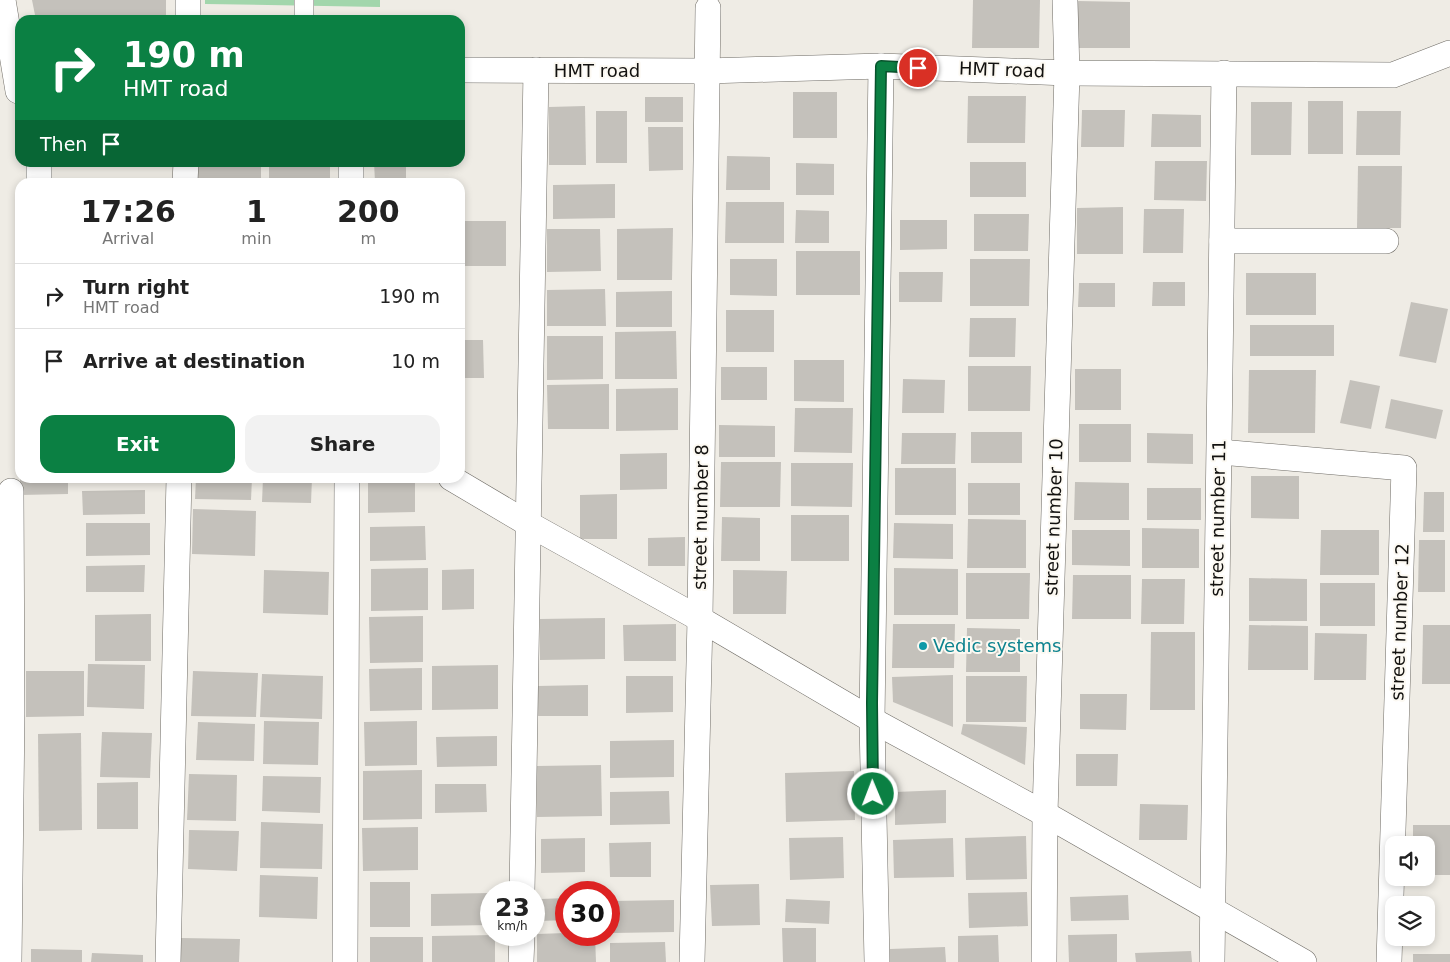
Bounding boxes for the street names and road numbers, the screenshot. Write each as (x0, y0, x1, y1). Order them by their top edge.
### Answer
street label: HMT road (959, 58, 1045, 81)
street label: HMT road (554, 60, 640, 81)
street label: street number 10 (1040, 438, 1067, 596)
street label: street number 11 (1206, 439, 1229, 597)
street label: street number 8 (689, 444, 712, 590)
street label: street number 12 (1386, 543, 1413, 701)

